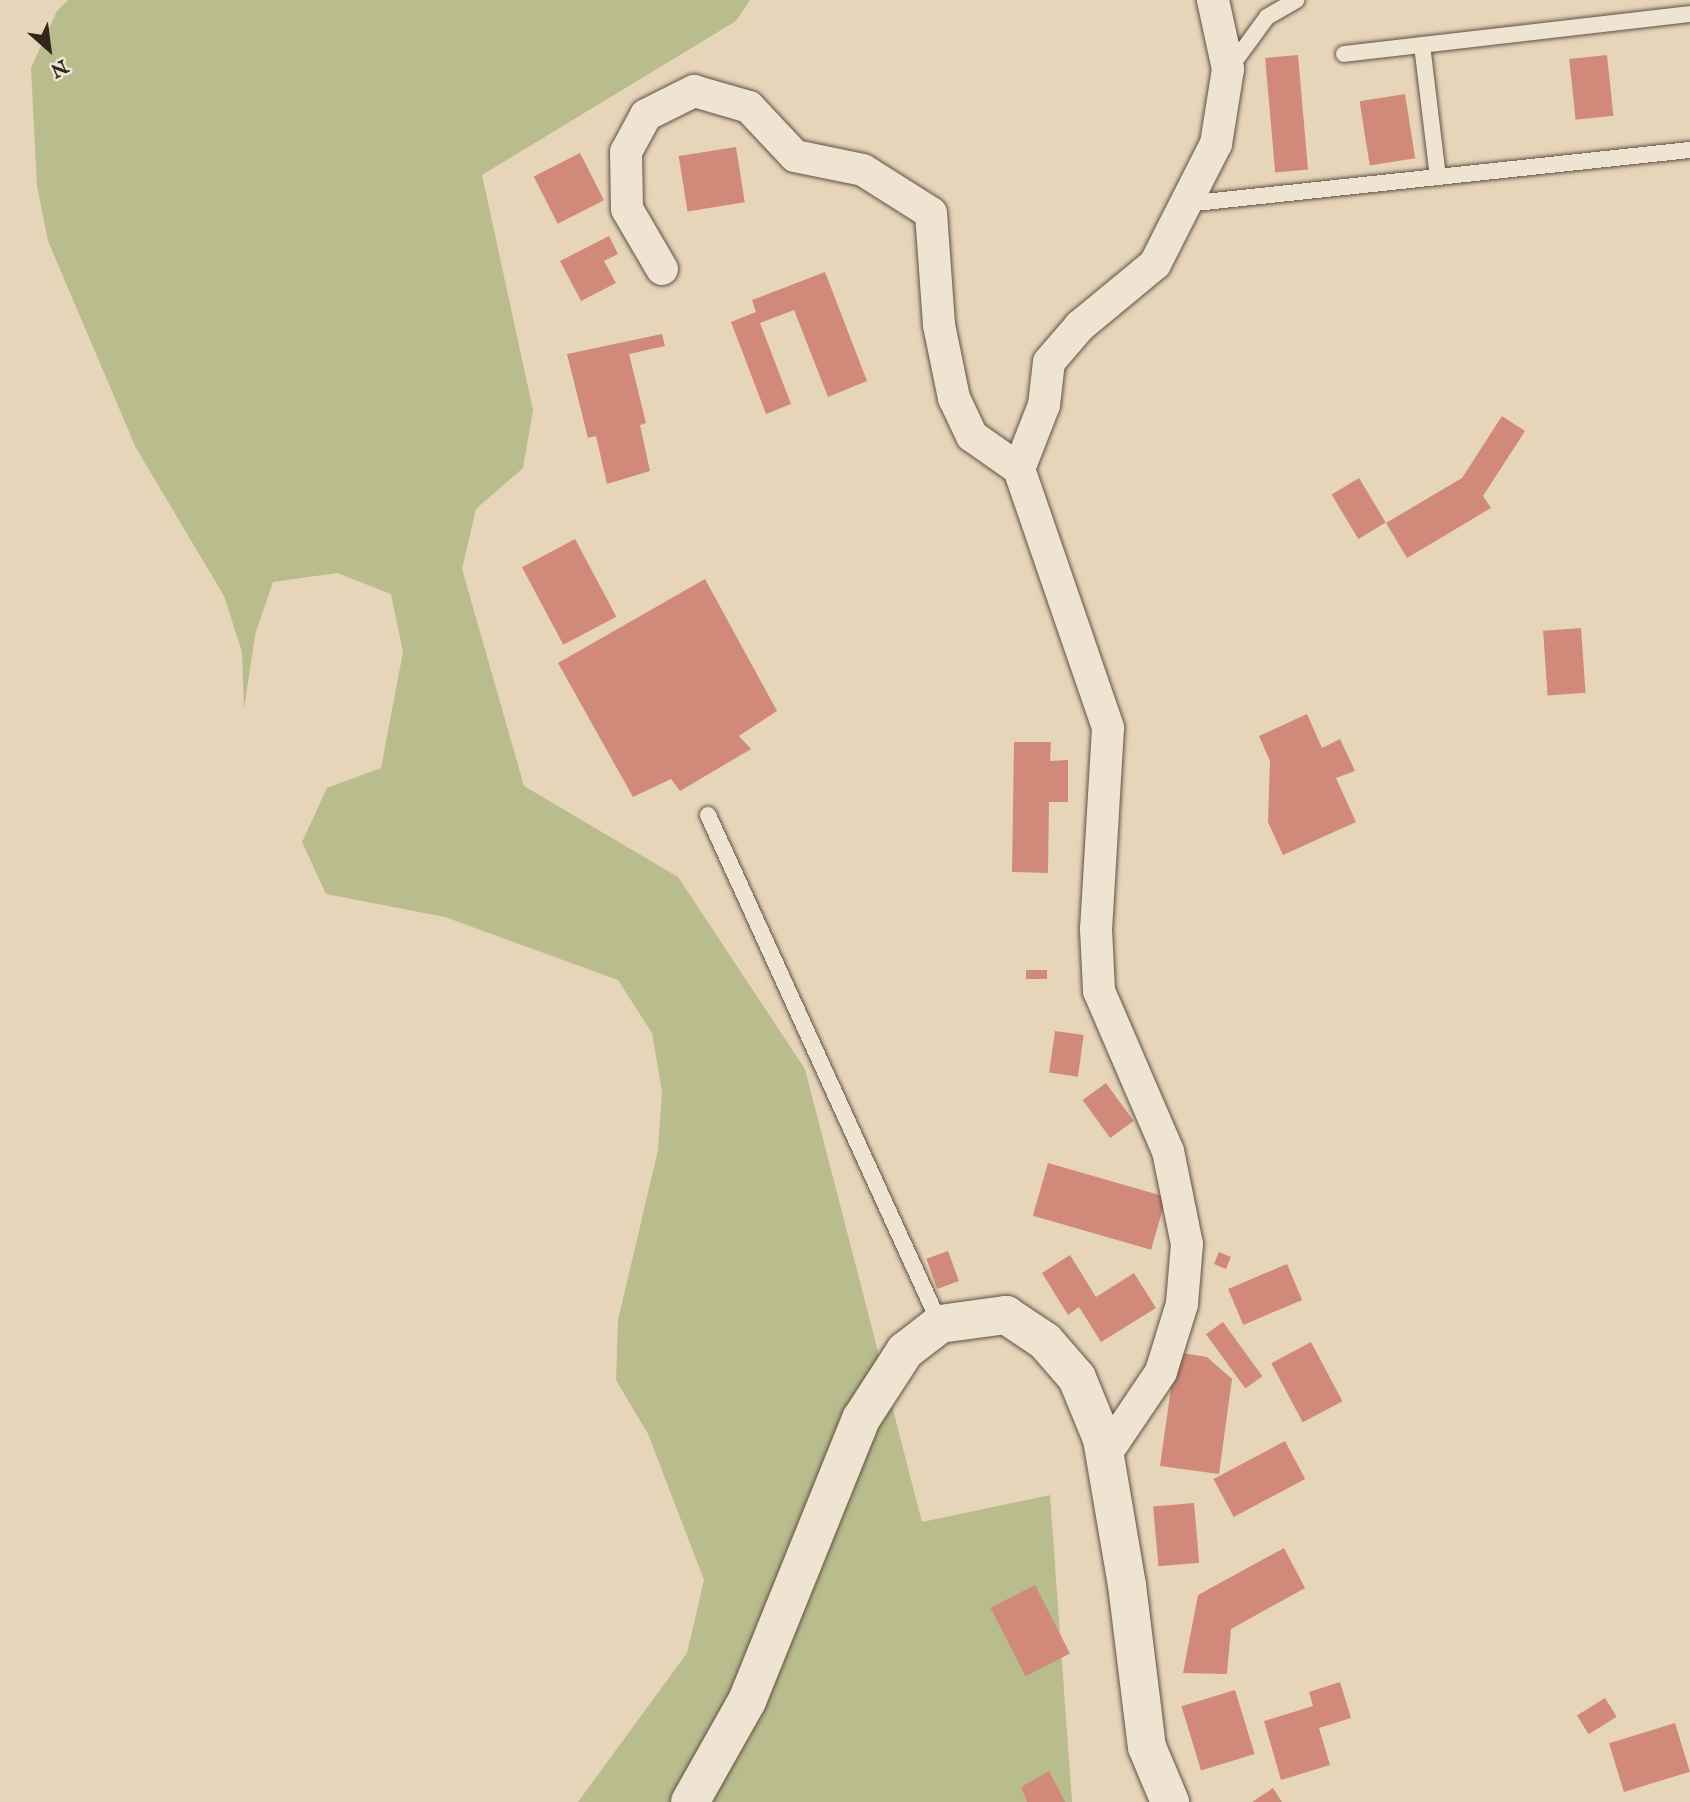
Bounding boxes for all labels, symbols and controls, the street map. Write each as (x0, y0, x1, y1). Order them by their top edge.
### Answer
north arrow (14, 14, 84, 84)
text: N (46, 53, 72, 82)

